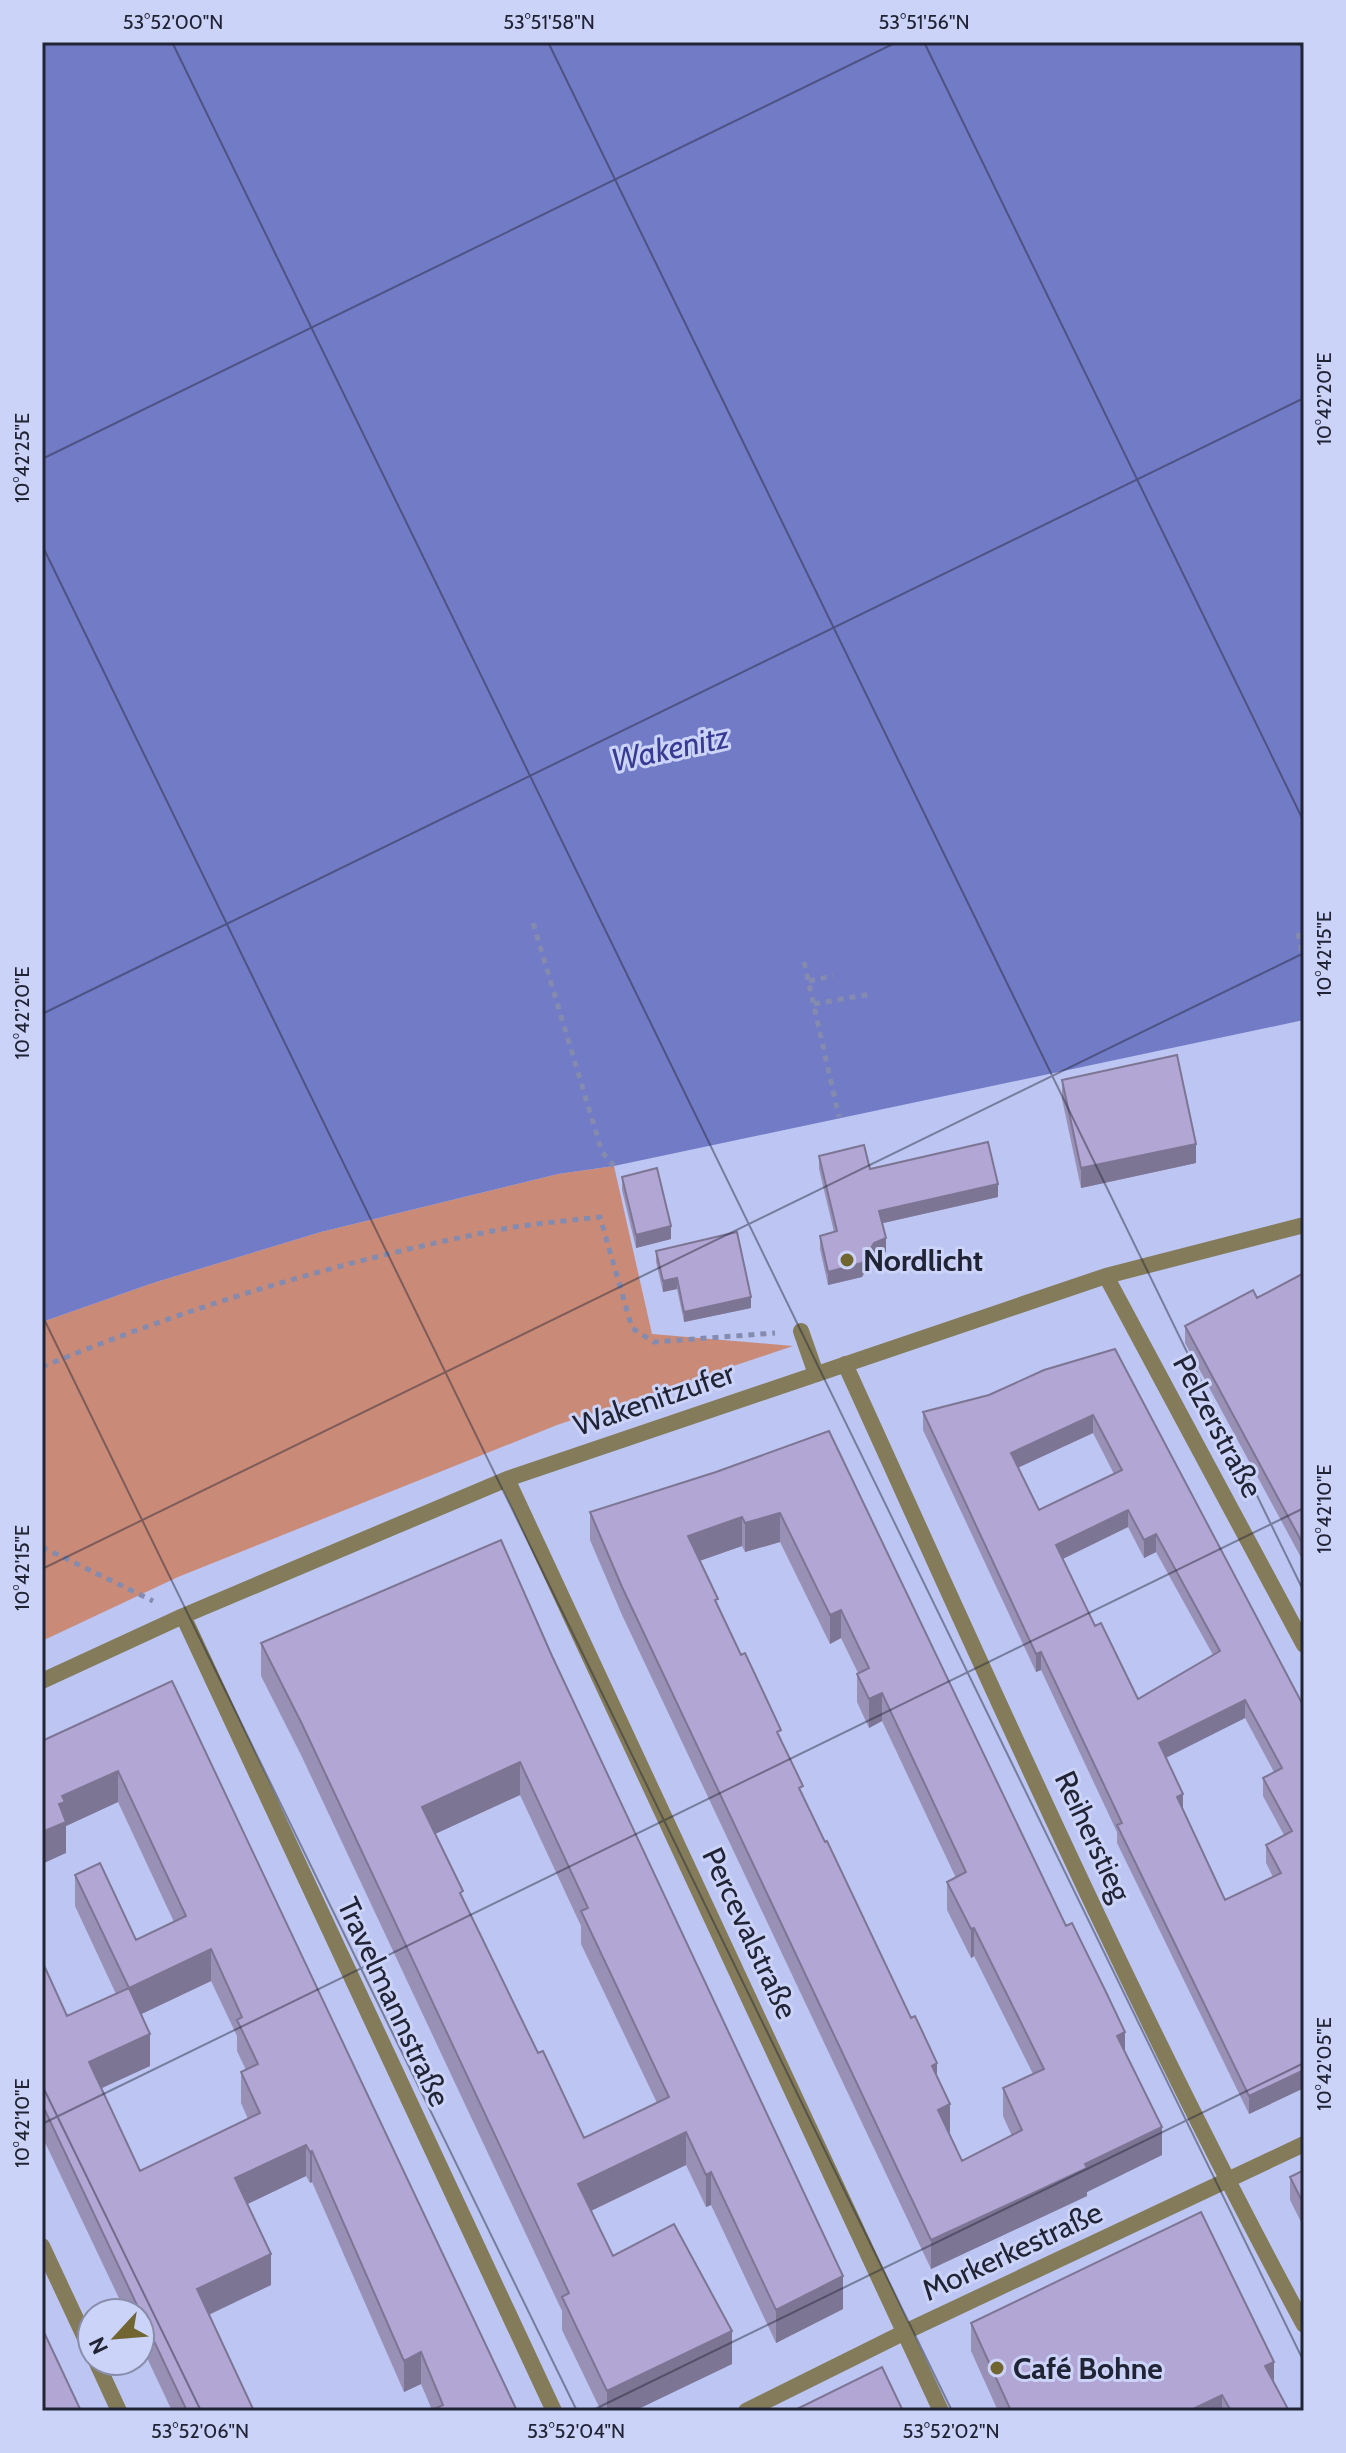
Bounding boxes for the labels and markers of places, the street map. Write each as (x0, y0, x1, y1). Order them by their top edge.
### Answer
place label: Nordlicht (863, 1242, 983, 1279)
marker: Nordlicht (838, 1251, 856, 1269)
place label: Café Bohne (1013, 2350, 1163, 2387)
marker: Café Bohne (988, 2359, 1006, 2377)

